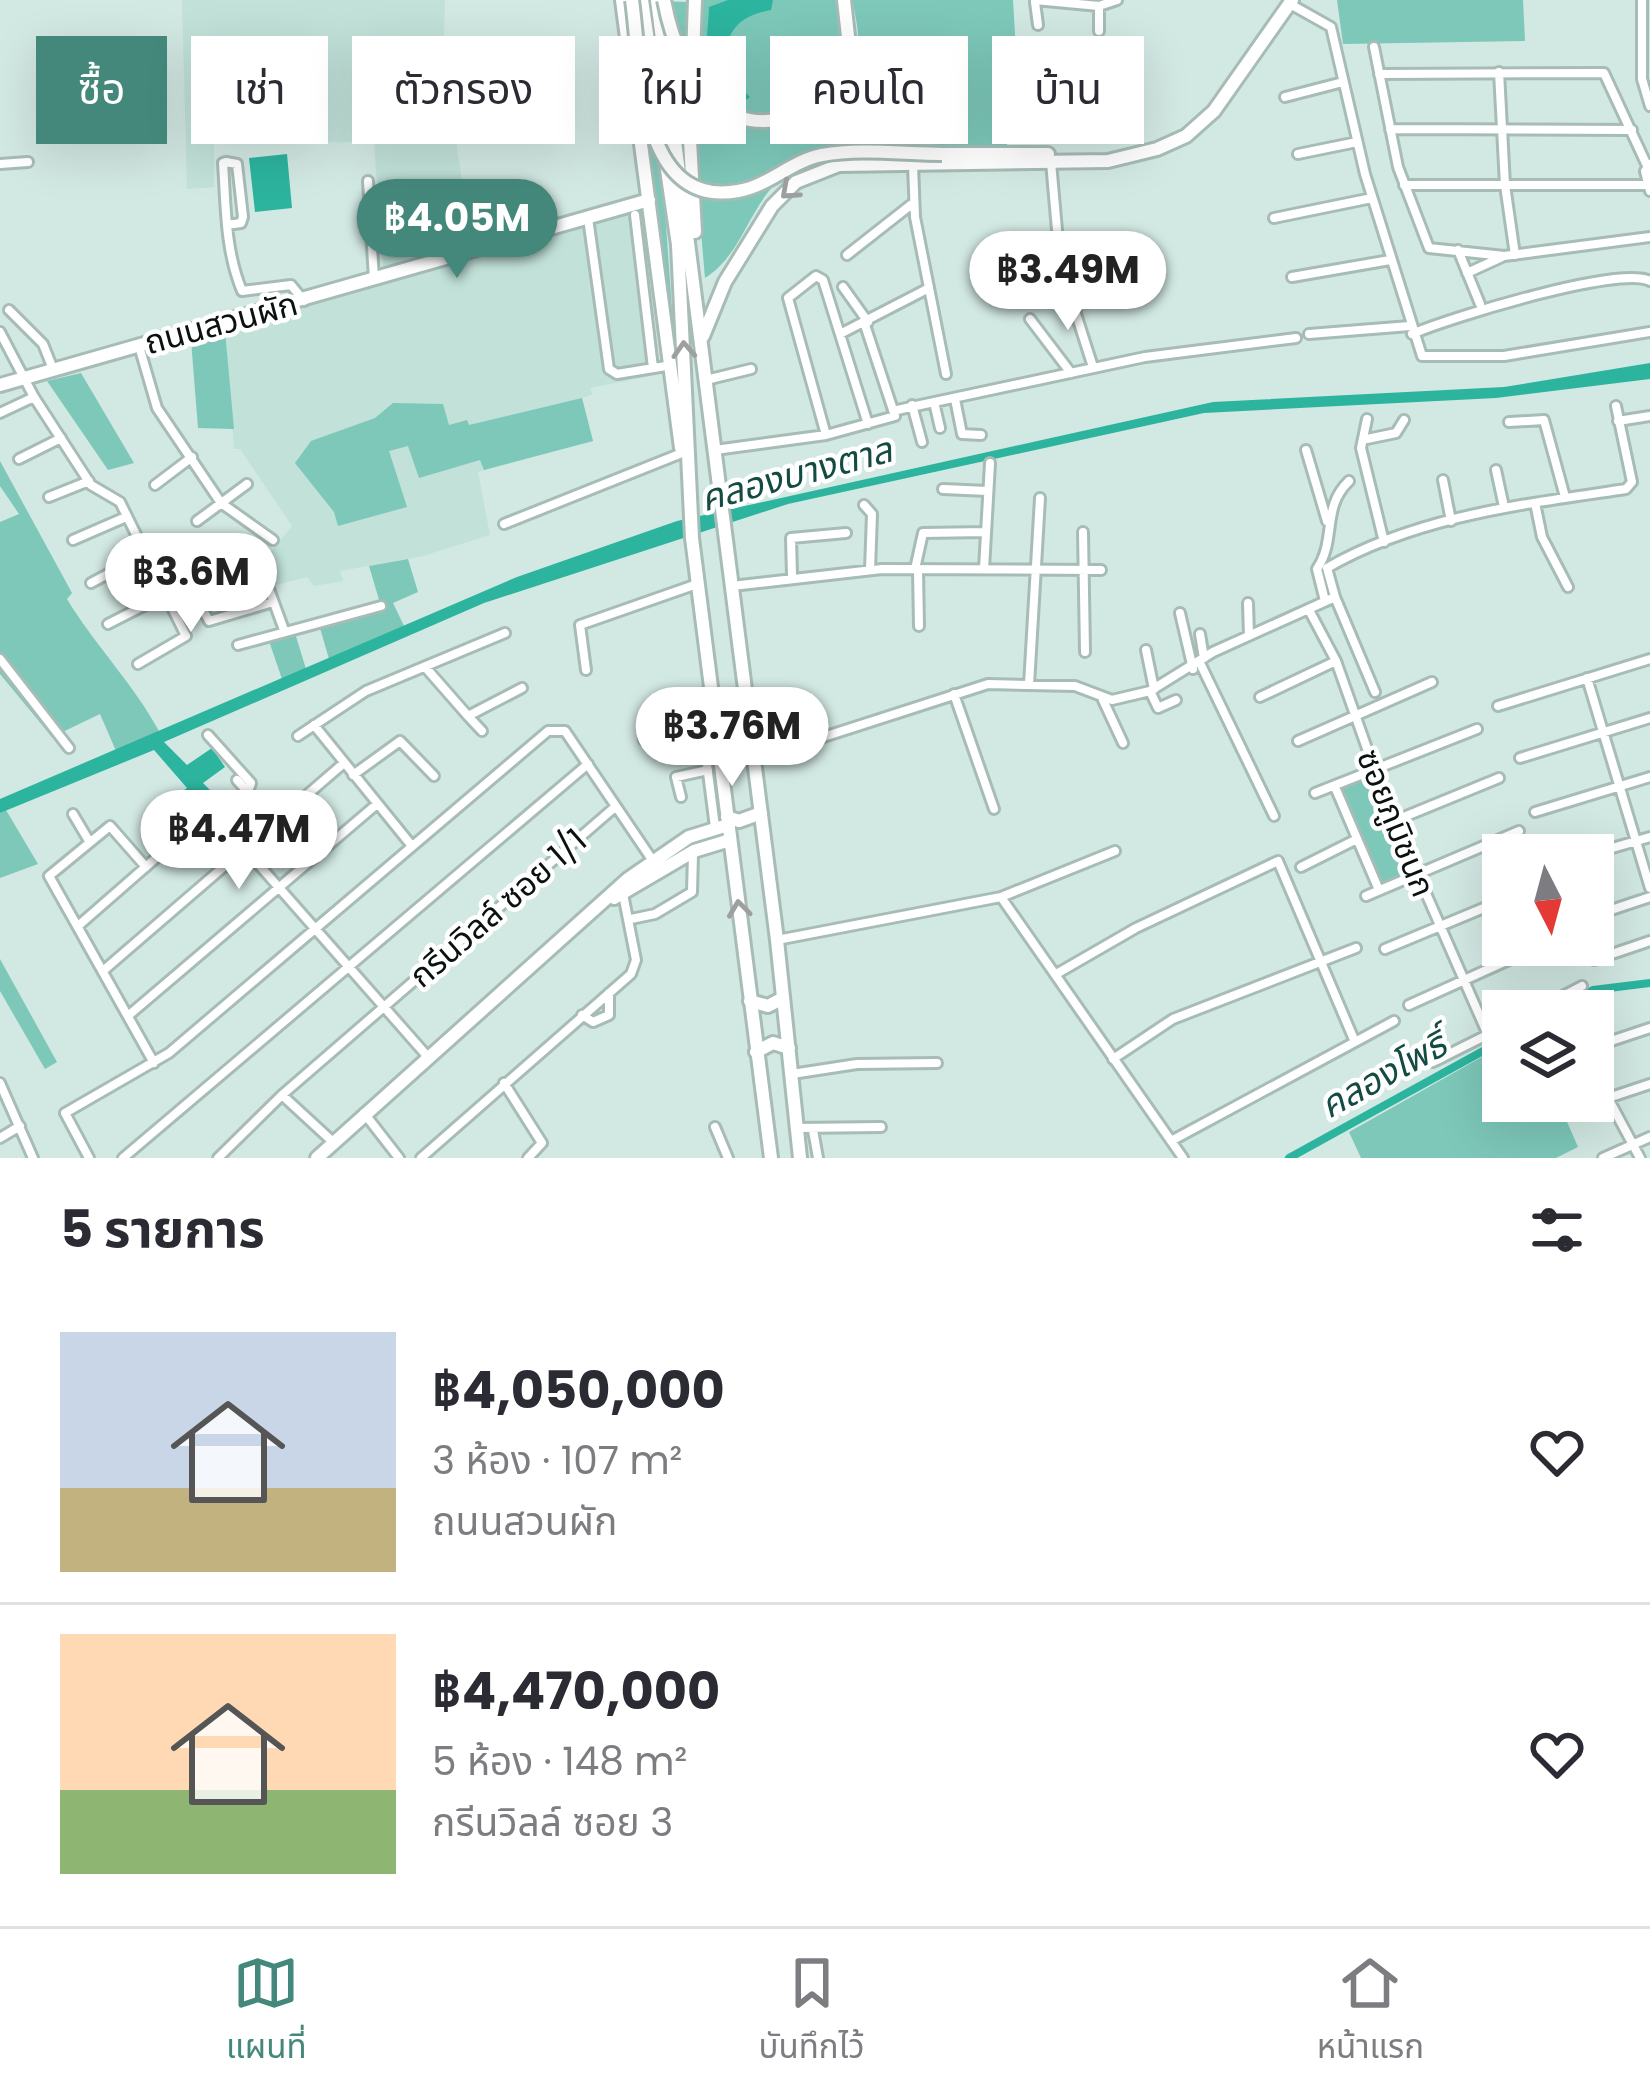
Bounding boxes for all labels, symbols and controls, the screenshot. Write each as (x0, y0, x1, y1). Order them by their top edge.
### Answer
chip: ซื้อ (36, 36, 167, 144)
chip: เช่า (191, 36, 328, 144)
chip: ตัวกรอง (352, 36, 575, 144)
chip: ใหม่ (599, 36, 746, 144)
chip: คอนโด (770, 36, 968, 144)
chip: บ้าน (992, 36, 1144, 144)
one-way arrow (781, 177, 802, 198)
pin: ฿4.05M (359, 179, 555, 281)
text: ฿4.05M (384, 190, 530, 245)
pin: ฿3.49M (970, 231, 1166, 333)
text: ฿3.49M (996, 242, 1140, 297)
street label: ถนนสวนผัก (139, 280, 303, 366)
one-way arrow (671, 340, 697, 359)
water label: คลองบางตาล (695, 424, 899, 524)
pin: ฿3.6M (107, 533, 275, 635)
text: ฿3.6M (132, 544, 250, 599)
pin: ฿3.76M (634, 687, 830, 789)
text: ฿3.76M (663, 698, 801, 753)
street label: ซอยภูมิชนก (1345, 742, 1447, 904)
pin: ฿4.47M (141, 790, 337, 892)
text: ฿4.47M (167, 801, 311, 856)
street label: กรีนวิลล์ ซอย 1/1 (399, 818, 597, 998)
north arrow (1482, 834, 1614, 966)
map controls (1482, 834, 1614, 1122)
one-way arrow (726, 899, 752, 918)
button: layers (1482, 990, 1614, 1122)
water label: คลองโพธิ์ (1310, 1015, 1464, 1131)
text: 5 รายการ (60, 1193, 265, 1265)
icon: filters (1524, 1197, 1590, 1263)
text: ฿4,050,000 (432, 1354, 725, 1426)
icon: home (156, 1380, 300, 1524)
icon: heart (1524, 1419, 1590, 1485)
text: 3 ห้อง · 107 m² (432, 1433, 682, 1488)
text: ถนนสวนผัก (432, 1494, 617, 1549)
text: ฿4,470,000 (432, 1655, 720, 1727)
icon: home (156, 1682, 300, 1826)
icon: heart (1524, 1721, 1590, 1787)
text: 5 ห้อง · 148 m² (432, 1734, 687, 1789)
text: กรีนวิลล์ ซอย 3 (432, 1795, 673, 1850)
tab: แผนที่ (226, 1950, 307, 2073)
tab: บันทึกไว้ (759, 1950, 865, 2073)
tab: หน้าแรก (1317, 1950, 1424, 2073)

